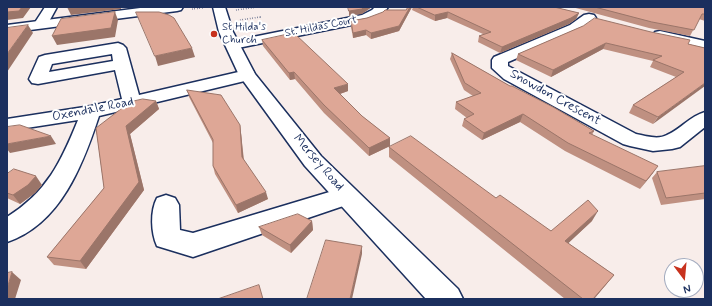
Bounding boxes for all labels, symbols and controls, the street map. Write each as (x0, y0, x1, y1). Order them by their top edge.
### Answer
street label: St. Hildas Court (284, 14, 358, 40)
place label: St Hilda's Church (222, 21, 266, 47)
marker: St Hilda's Church (209, 29, 219, 39)
street label: Snowdon Crescent (507, 66, 603, 130)
street label: Oxendale Road (51, 94, 135, 126)
street label: Mersey Road (289, 132, 347, 194)
north arrow (664, 258, 704, 298)
text: N (682, 281, 692, 296)

